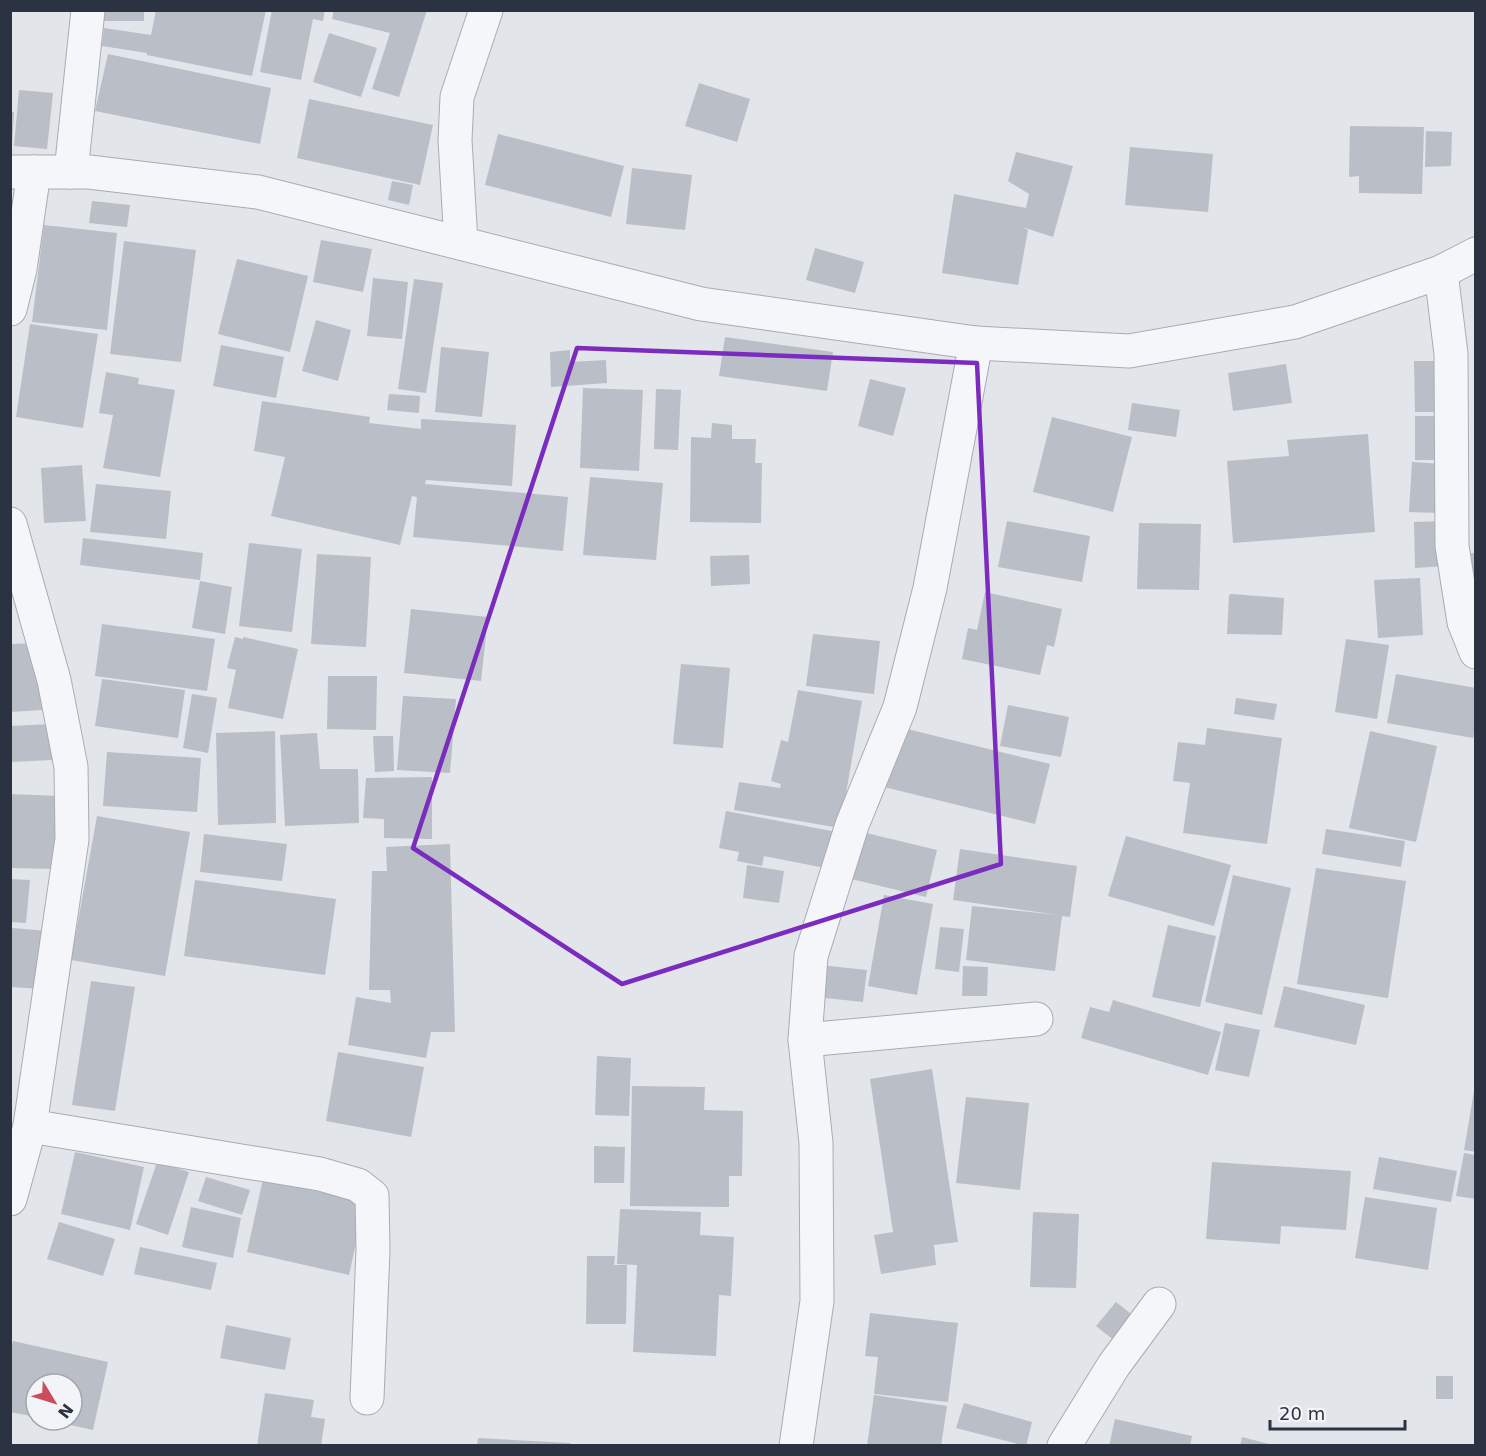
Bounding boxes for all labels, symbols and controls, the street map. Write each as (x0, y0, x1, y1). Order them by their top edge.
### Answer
north arrow (24, 1372, 84, 1432)
scale bar (1270, 1393, 1405, 1431)
text: N (54, 1400, 77, 1422)
text: 20 m (1279, 1403, 1325, 1424)

